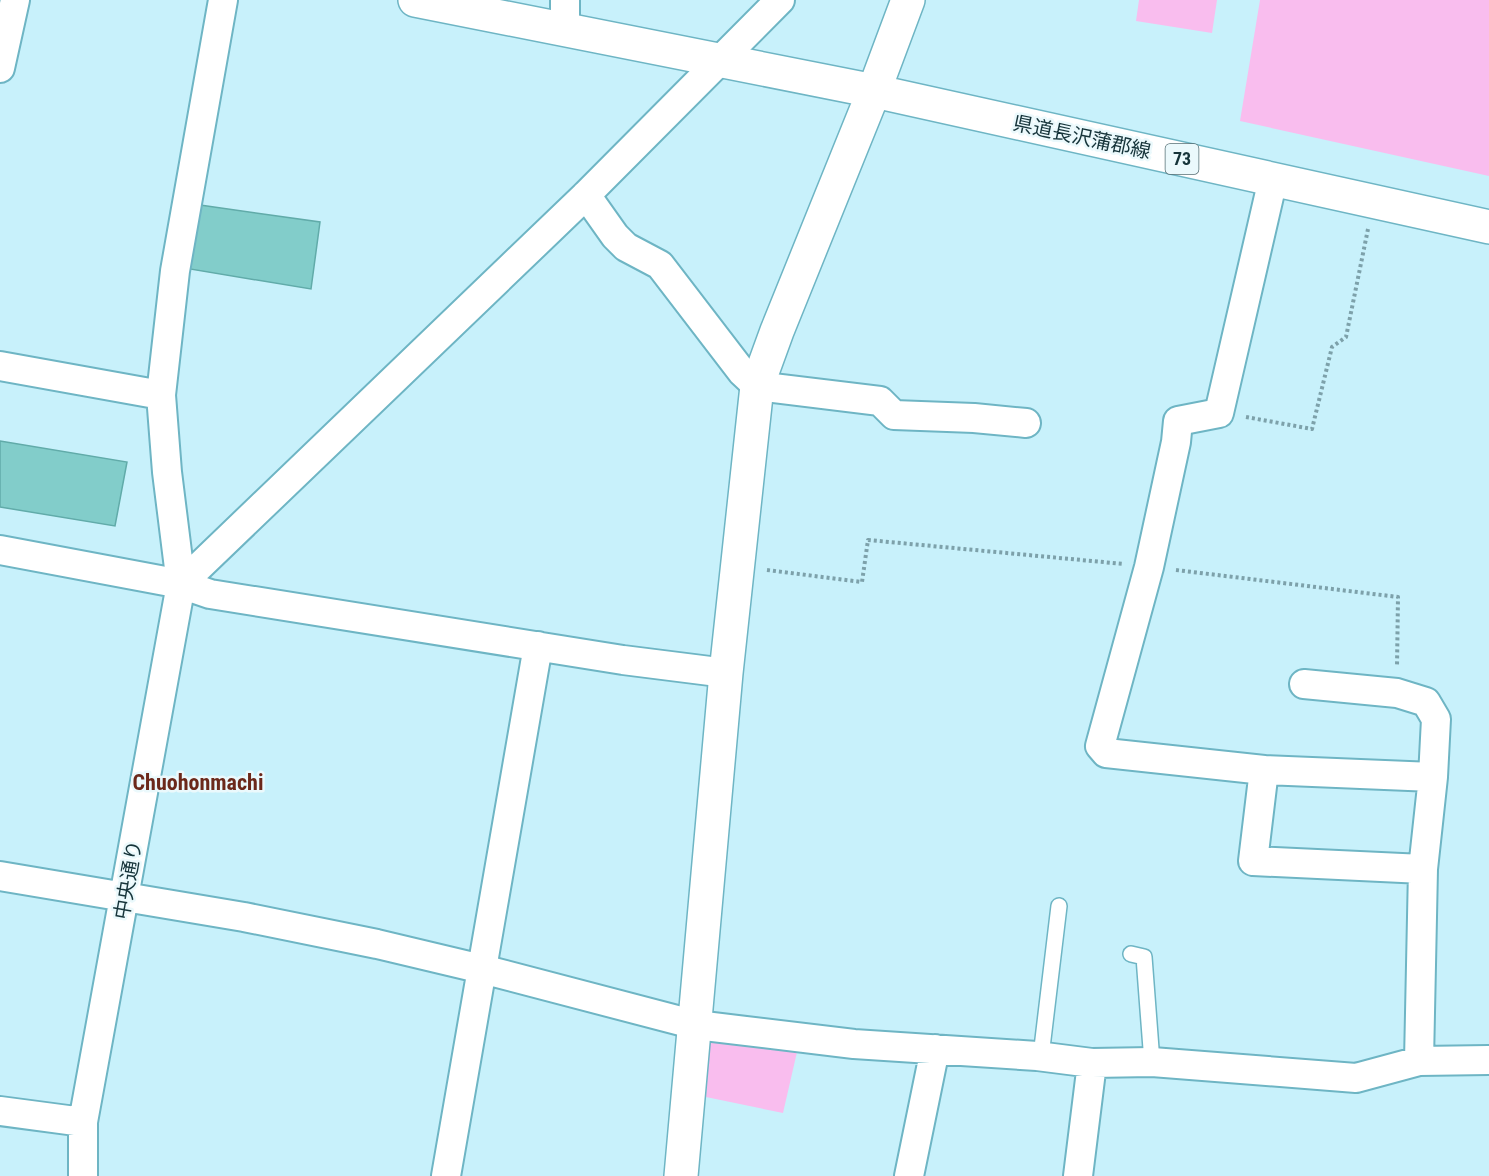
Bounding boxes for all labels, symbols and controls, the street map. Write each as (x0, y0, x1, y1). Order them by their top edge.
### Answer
street label: 県道長沢蒲郡線 (1011, 111, 1153, 163)
road number: 73 (1166, 144, 1198, 174)
district label: Chuohonmachi (133, 770, 263, 795)
street label: 中央通り (109, 839, 147, 921)

